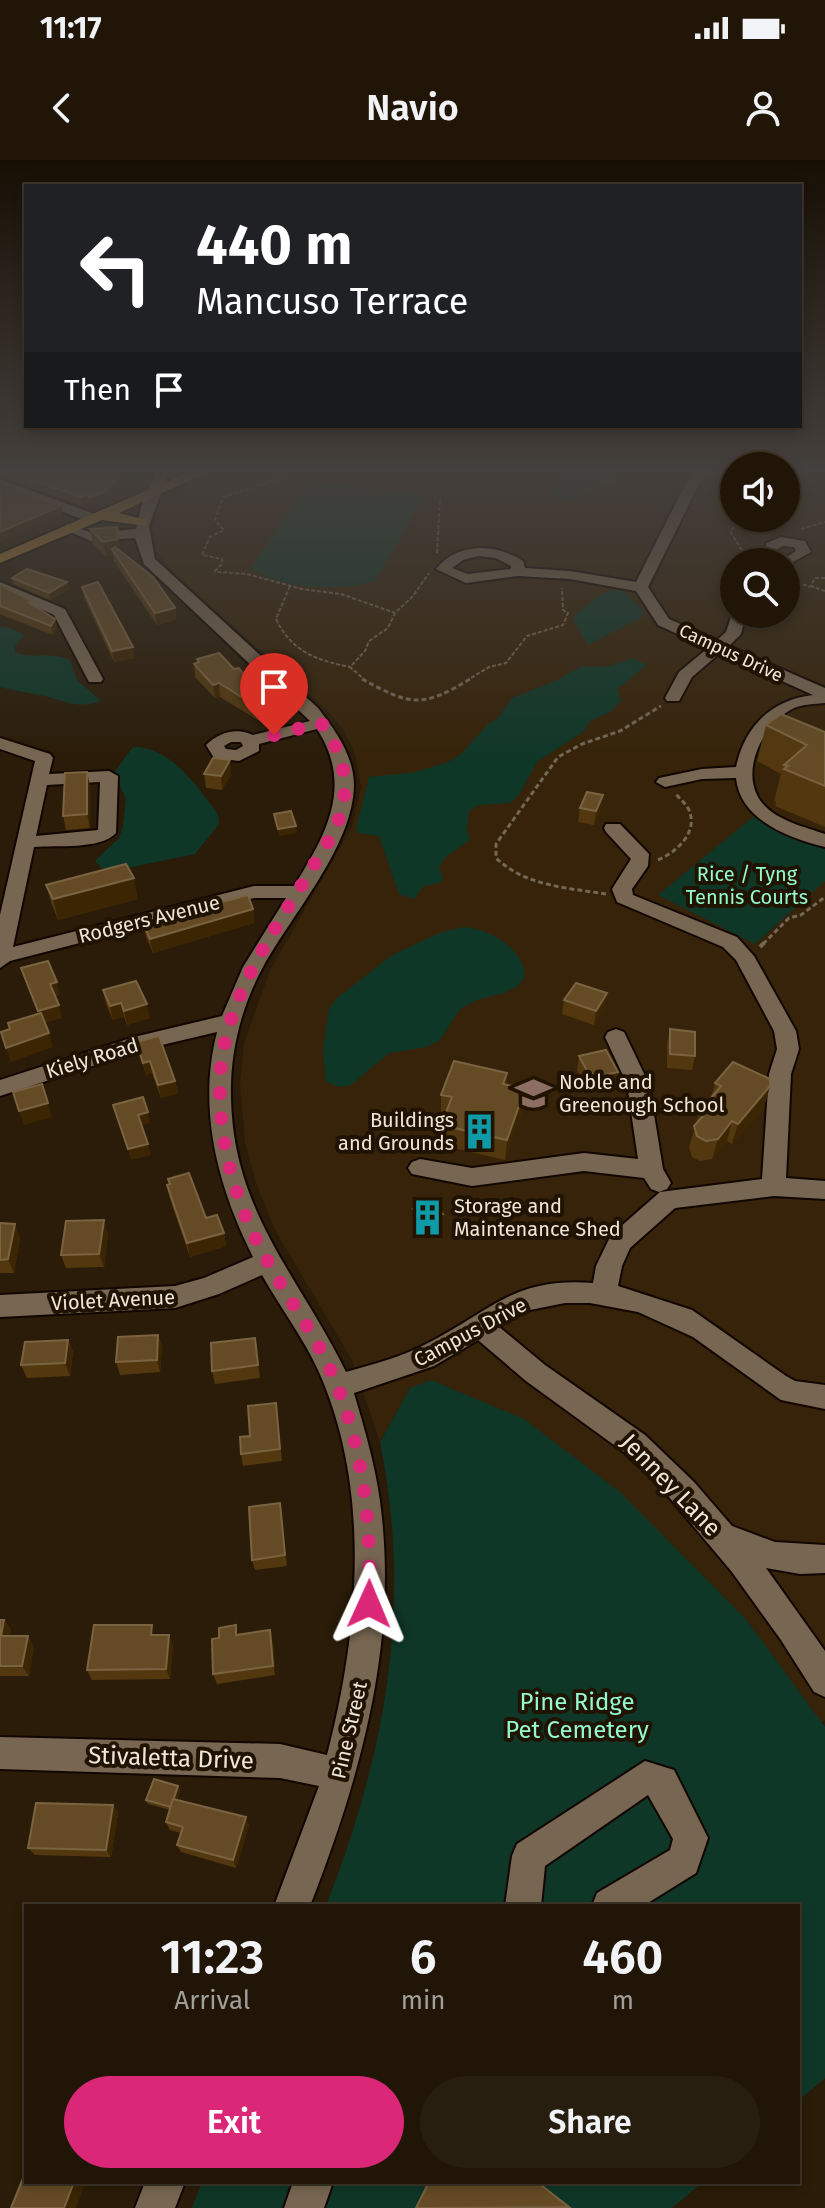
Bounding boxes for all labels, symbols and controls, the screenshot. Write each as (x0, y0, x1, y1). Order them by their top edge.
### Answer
text: 11:17 (40, 10, 101, 46)
icon: back (40, 86, 84, 130)
text: Navio (366, 86, 459, 130)
icon: person (741, 86, 785, 130)
text: 440 m (196, 212, 353, 279)
icon: left (64, 216, 168, 320)
text: Mancuso Terrace (196, 280, 468, 324)
icon: arrive (147, 368, 191, 412)
text: Then (64, 372, 131, 408)
map controls (720, 452, 800, 628)
button: sound (720, 452, 800, 532)
button: search (720, 548, 800, 628)
street label: Campus Drive (676, 619, 786, 687)
pin (240, 653, 308, 735)
icon: arrive (252, 665, 296, 709)
park label: Rice / Tyng Tennis Courts (686, 862, 808, 909)
street label: Rodgers Avenue (76, 890, 222, 948)
street label: Kiely Road (43, 1033, 141, 1083)
place label: Noble and Greenough School (559, 1070, 725, 1117)
school or university icon: Noble and Greenough School (514, 1074, 552, 1112)
place label: Buildings and Grounds (338, 1108, 454, 1155)
building icon: Buildings and Grounds (461, 1112, 499, 1150)
place label: Storage and Maintenance Shed (454, 1194, 621, 1241)
building icon: Storage and Maintenance Shed (409, 1199, 447, 1237)
street label: Violet Avenue (50, 1285, 176, 1315)
street label: Campus Drive (410, 1292, 530, 1372)
street label: Jenney Lane (615, 1428, 727, 1542)
position arrow (327, 1562, 411, 1646)
street label: Pine Street (326, 1678, 372, 1781)
park label: Pine Ridge Pet Cemetery (505, 1688, 649, 1744)
street label: Stivaletta Drive (88, 1741, 254, 1775)
text: 11:23 (161, 1928, 264, 1986)
text: 6 (410, 1928, 437, 1986)
text: 460 (582, 1928, 663, 1986)
text: Arrival (174, 1985, 250, 2016)
text: min (401, 1985, 446, 2016)
text: m (612, 1985, 634, 2016)
button: Exit (64, 2076, 404, 2168)
button: Share (420, 2076, 760, 2168)

